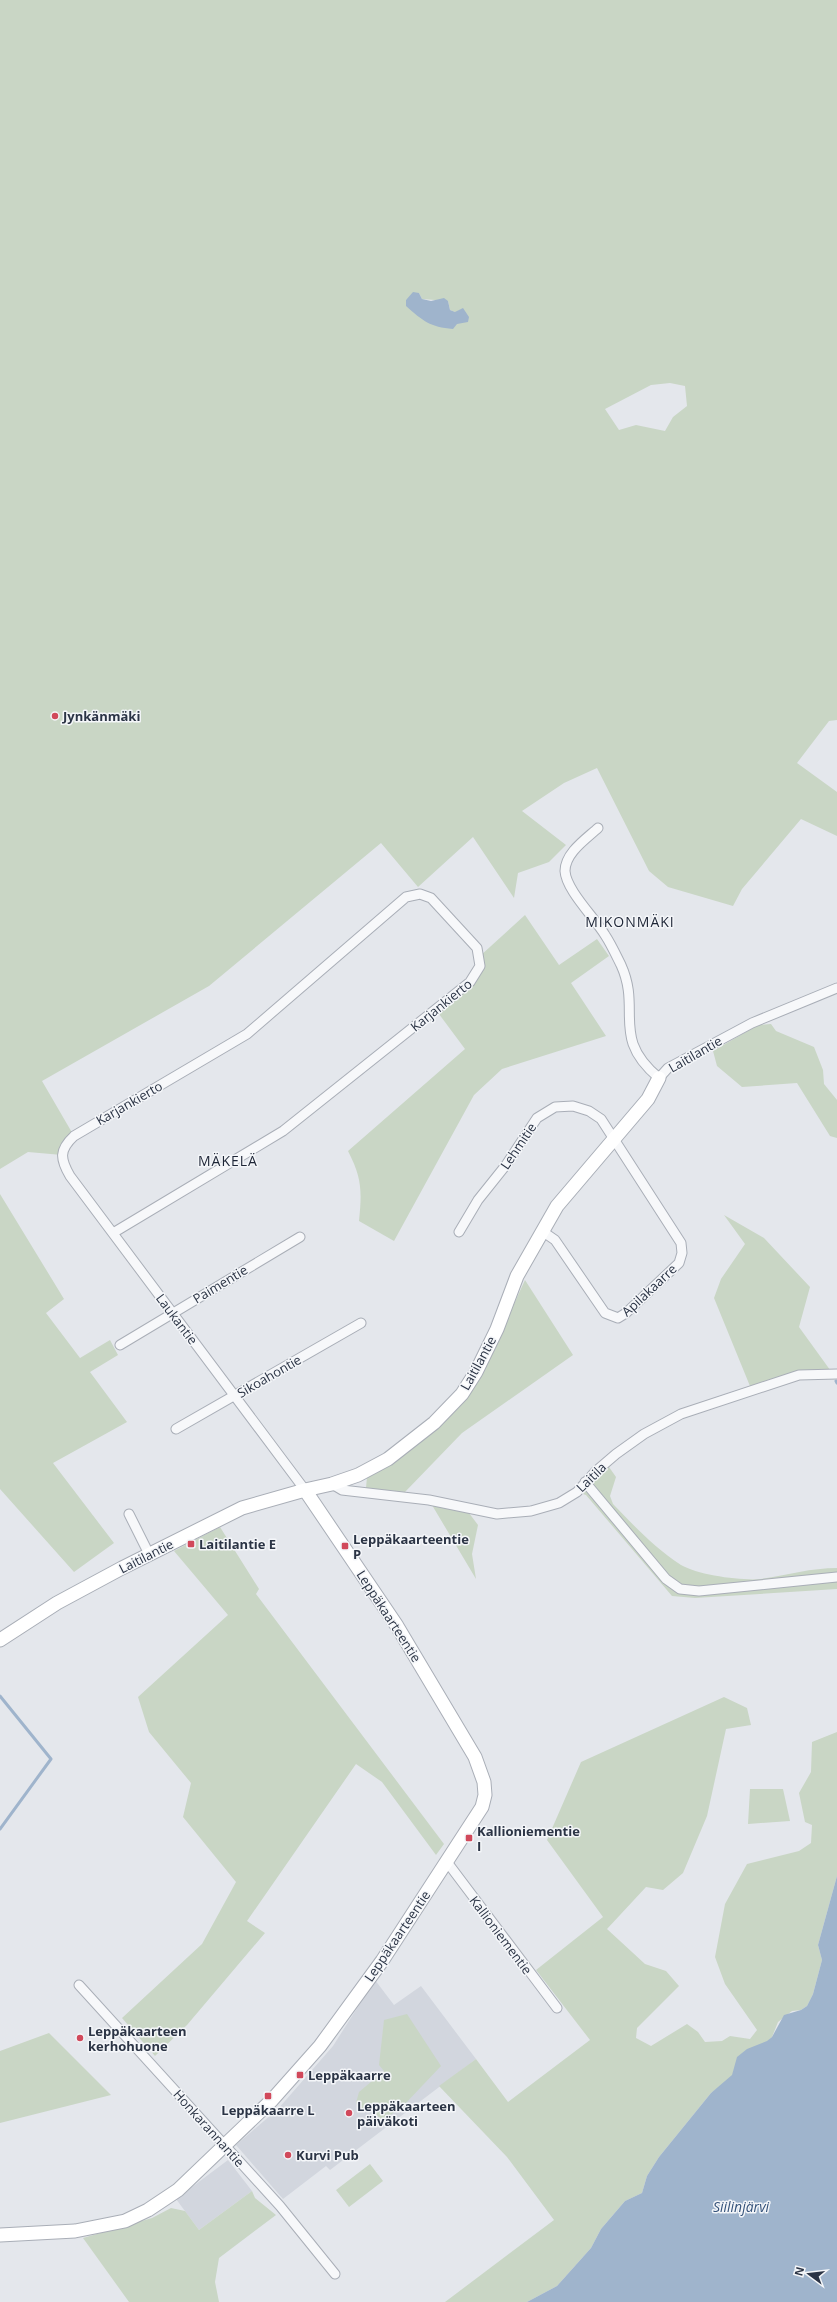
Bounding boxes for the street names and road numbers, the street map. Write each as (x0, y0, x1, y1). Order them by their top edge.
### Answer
street label: Karjankierto (407, 975, 476, 1035)
street label: Laitilantie (665, 1031, 725, 1077)
street label: Karjankierto (92, 1077, 166, 1129)
street label: Lehmitie (496, 1119, 540, 1173)
street label: Apilakaarre (618, 1260, 680, 1320)
street label: Paimentie (189, 1261, 251, 1307)
street label: Laukantie (152, 1290, 202, 1348)
street label: Laitilantie (456, 1333, 500, 1393)
street label: Sikoahontie (234, 1350, 304, 1402)
street label: Laitila (572, 1458, 610, 1496)
street label: Laitilantie (116, 1535, 176, 1577)
street label: Leppäkaarteentie (353, 1567, 425, 1665)
street label: Leppäkaarteentie (360, 1887, 434, 1985)
street label: Kallioniementie (466, 1892, 536, 1978)
street label: Honkarannantie (169, 2085, 249, 2171)

